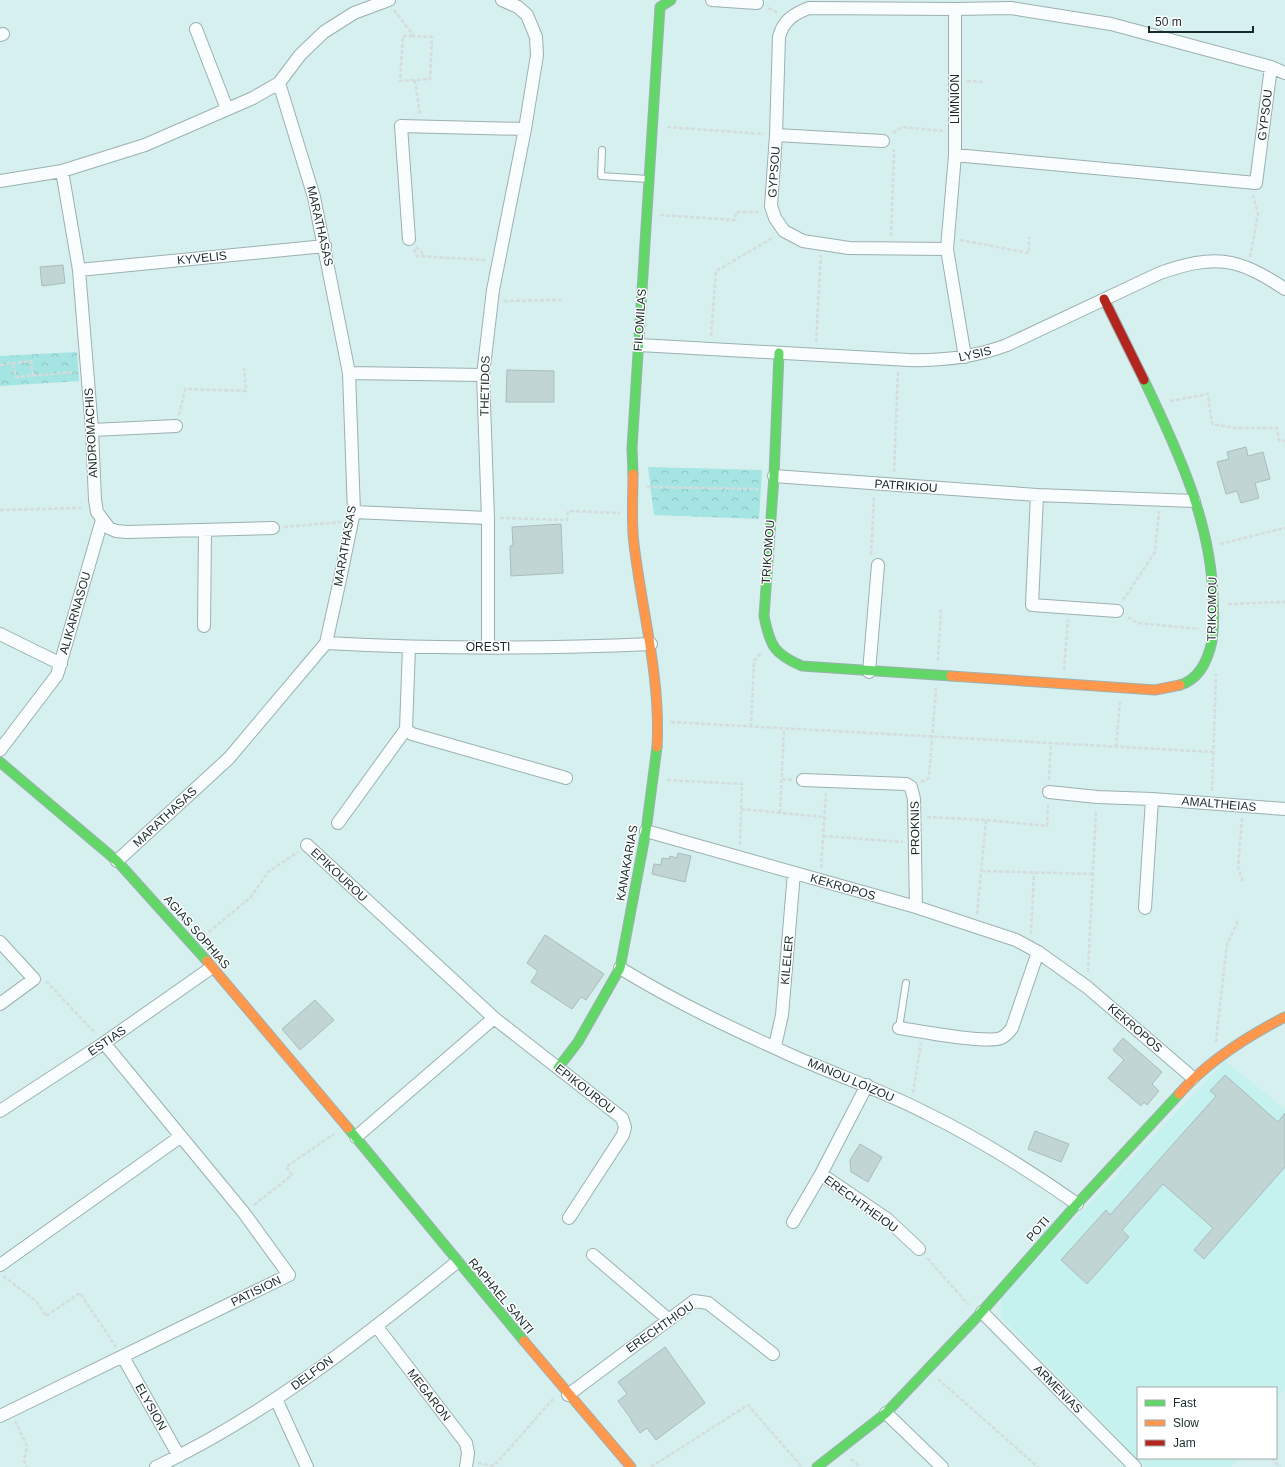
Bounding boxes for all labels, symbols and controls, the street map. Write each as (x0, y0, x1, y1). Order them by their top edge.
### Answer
scale bar (1149, 8, 1253, 34)
text: 50 m (1155, 15, 1182, 29)
street label: LIMNION (948, 74, 962, 124)
street label: GYPSOU (1255, 89, 1275, 141)
street label: GYPSOU (765, 146, 783, 198)
street label: MARATHASAS (304, 185, 336, 267)
street label: KYVELIS (176, 248, 228, 268)
street label: FILOMILAS (631, 288, 649, 352)
street label: LYSIS (957, 343, 993, 365)
street label: THETIDOS (477, 356, 493, 416)
street label: ANDROMACHIS (82, 388, 100, 478)
street label: PATRIKIOU (874, 477, 938, 495)
street label: MARATHASAS (331, 505, 359, 587)
street label: TRIKOMOU (759, 519, 777, 585)
street label: ALIKARNASOU (57, 570, 93, 656)
street label: TRIKOMOU (1204, 577, 1220, 641)
street label: ORESTI (466, 640, 510, 654)
street label: MARATHASAS (130, 784, 200, 850)
street label: AMALTHEIAS (1181, 794, 1257, 814)
street label: PROKNIS (908, 801, 922, 855)
street label: KANAKARIAS (613, 824, 641, 902)
street label: EPIKOUROU (308, 845, 370, 905)
street label: KEKROPOS (809, 871, 877, 903)
street label: AGIAS SOPHIAS (161, 892, 233, 972)
street label: KILELER (778, 934, 796, 985)
street label: KEKROPOS (1105, 1001, 1165, 1055)
street label: ESTIAS (85, 1023, 129, 1059)
street label: MANOU LOIZOU (806, 1055, 896, 1105)
street label: EPIKOUROU (552, 1061, 618, 1117)
street label: ERECHTHEIOU (822, 1173, 900, 1235)
street label: POTI (1024, 1214, 1052, 1244)
street label: RAPHAEL SANTI (465, 1255, 537, 1337)
street label: PATISION (229, 1273, 283, 1309)
street label: ERECHTHIOU (623, 1299, 697, 1355)
street label: DELFON (288, 1353, 336, 1393)
street label: ARMENIAS (1031, 1362, 1085, 1416)
street label: MEGARON (404, 1366, 454, 1424)
street label: ELYSION (132, 1381, 170, 1433)
legend (1137, 1387, 1277, 1459)
text: Fast (1173, 1396, 1197, 1410)
text: Slow (1173, 1416, 1199, 1430)
text: Jam (1173, 1436, 1196, 1450)

